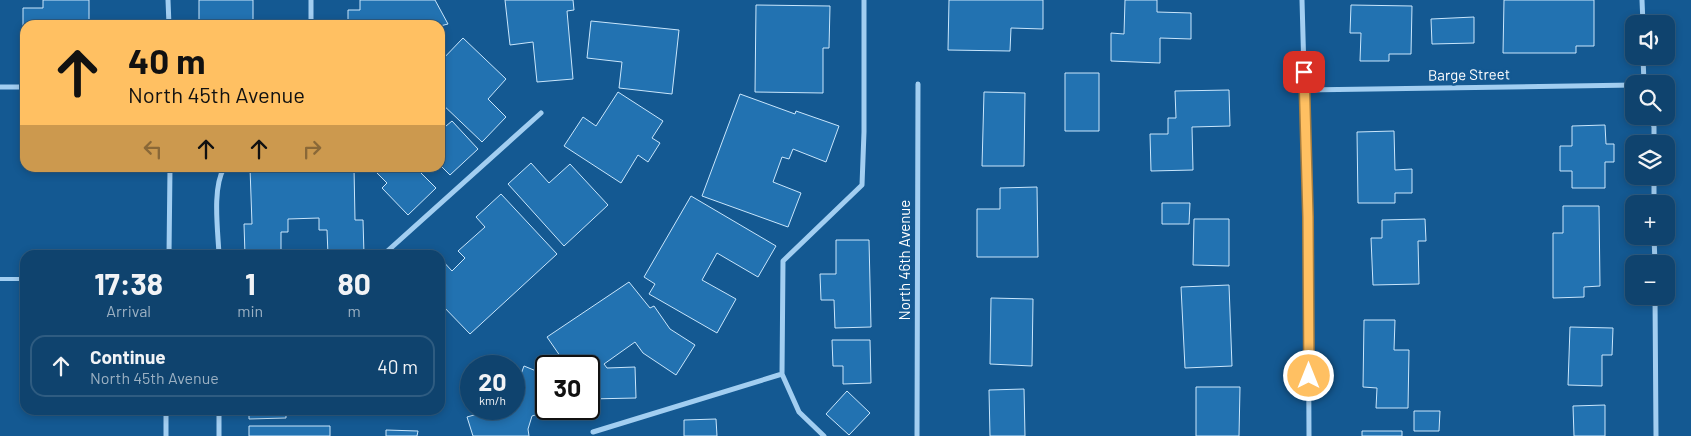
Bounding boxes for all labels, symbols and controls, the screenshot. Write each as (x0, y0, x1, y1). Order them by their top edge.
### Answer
map controls (1625, 15, 1675, 305)
button: sound (1625, 15, 1675, 65)
text: 40 m (128, 39, 205, 81)
icon: ahead (45, 40, 110, 105)
pin (1283, 51, 1325, 93)
icon: arrive (1290, 58, 1318, 86)
street label: Barge Street (1428, 64, 1510, 84)
button: search (1625, 75, 1675, 125)
text: North 45th Avenue (128, 81, 305, 107)
icon: left (139, 135, 167, 163)
icon: ahead (192, 135, 220, 163)
icon: ahead (245, 135, 273, 163)
icon: right (298, 135, 326, 163)
button: layers (1625, 135, 1675, 185)
button: + (1625, 195, 1675, 245)
street label: North 46th Avenue (895, 200, 913, 320)
button: − (1625, 255, 1675, 305)
text: 17:38 (94, 265, 163, 301)
text: 1 (245, 265, 256, 301)
text: 80 (337, 265, 371, 301)
text: Arrival (106, 301, 151, 320)
text: min (237, 301, 263, 320)
text: m (347, 301, 361, 320)
text: Continue (90, 345, 166, 368)
position arrow (1282, 349, 1334, 401)
icon: ahead (47, 352, 75, 380)
text: 40 m (377, 355, 418, 378)
speed limit sign: 30 (535, 355, 600, 420)
text: 20 (478, 366, 507, 396)
text: North 45th Avenue (90, 368, 219, 387)
text: km/h (479, 393, 506, 407)

